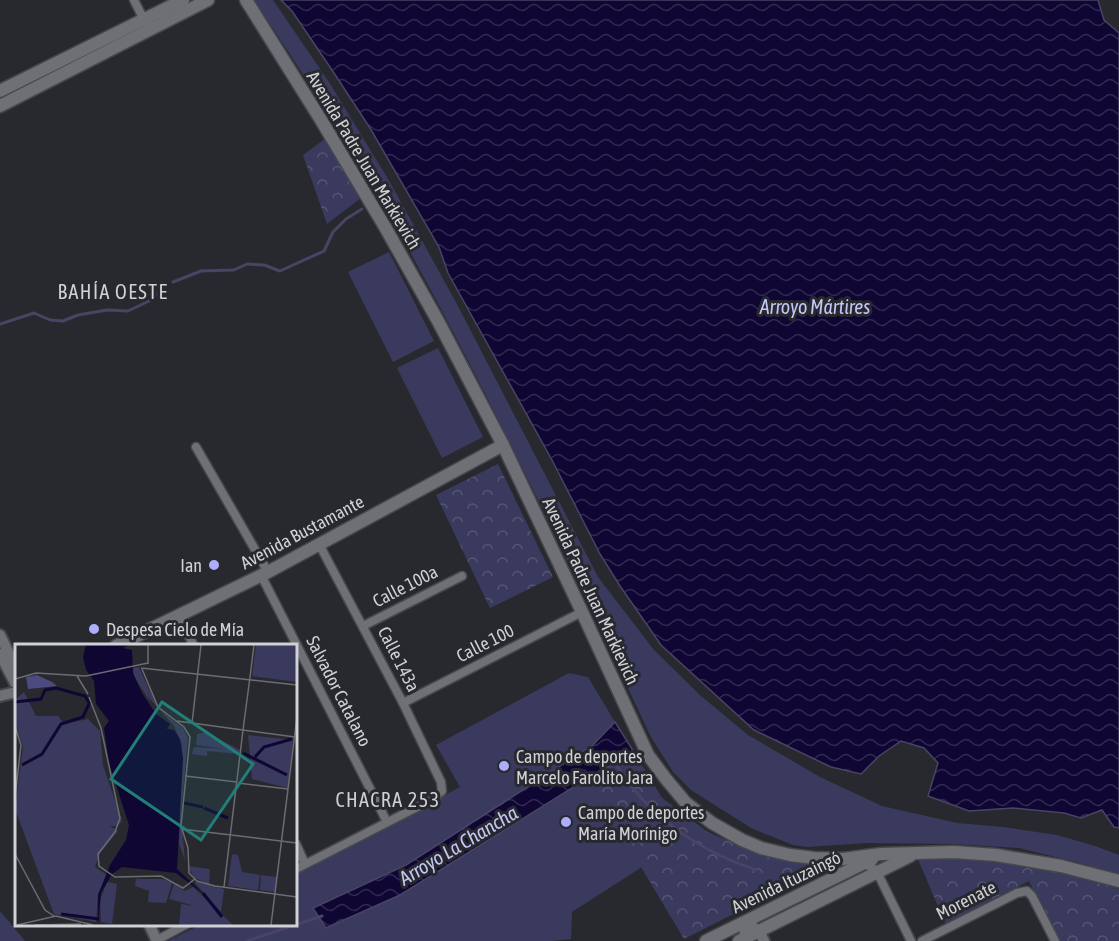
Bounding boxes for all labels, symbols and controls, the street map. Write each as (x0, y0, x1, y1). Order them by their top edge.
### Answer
street label: Avenida Padre Juan Markievich (302, 67, 426, 253)
district label: BAHÍA OESTE (58, 280, 168, 303)
water label: Arroyo Mártires (759, 295, 870, 318)
street label: Avenida Bustamante (237, 491, 367, 573)
street label: Avenida Padre Juan Markievich (538, 494, 644, 688)
place label: Ian (180, 555, 202, 576)
marker: Ian (207, 558, 221, 572)
street label: Calle 100a (369, 561, 441, 611)
place label: Despesa Cielo de Mía (106, 619, 244, 640)
street label: Calle 100 (453, 620, 517, 666)
marker: Despesa Cielo de Mía (87, 622, 101, 636)
street label: Calle 143a (374, 623, 424, 695)
street label: Salvador Catalano (302, 632, 376, 750)
inset map (15, 644, 297, 926)
place label: Campo de deportes Marcelo Farolito Jara (516, 746, 653, 788)
marker: Campo de deportes Marcelo Farolito Jara (497, 759, 511, 773)
district label: CHACRA 253 (335, 788, 441, 811)
water label: Arroyo La Chancha (394, 801, 521, 890)
place label: Campo de deportes María Morínigo (578, 802, 704, 844)
marker: Campo de deportes María Morínigo (559, 815, 573, 829)
street label: Avenida Ituzaingó (728, 847, 844, 917)
street label: Morenate (933, 876, 999, 924)

